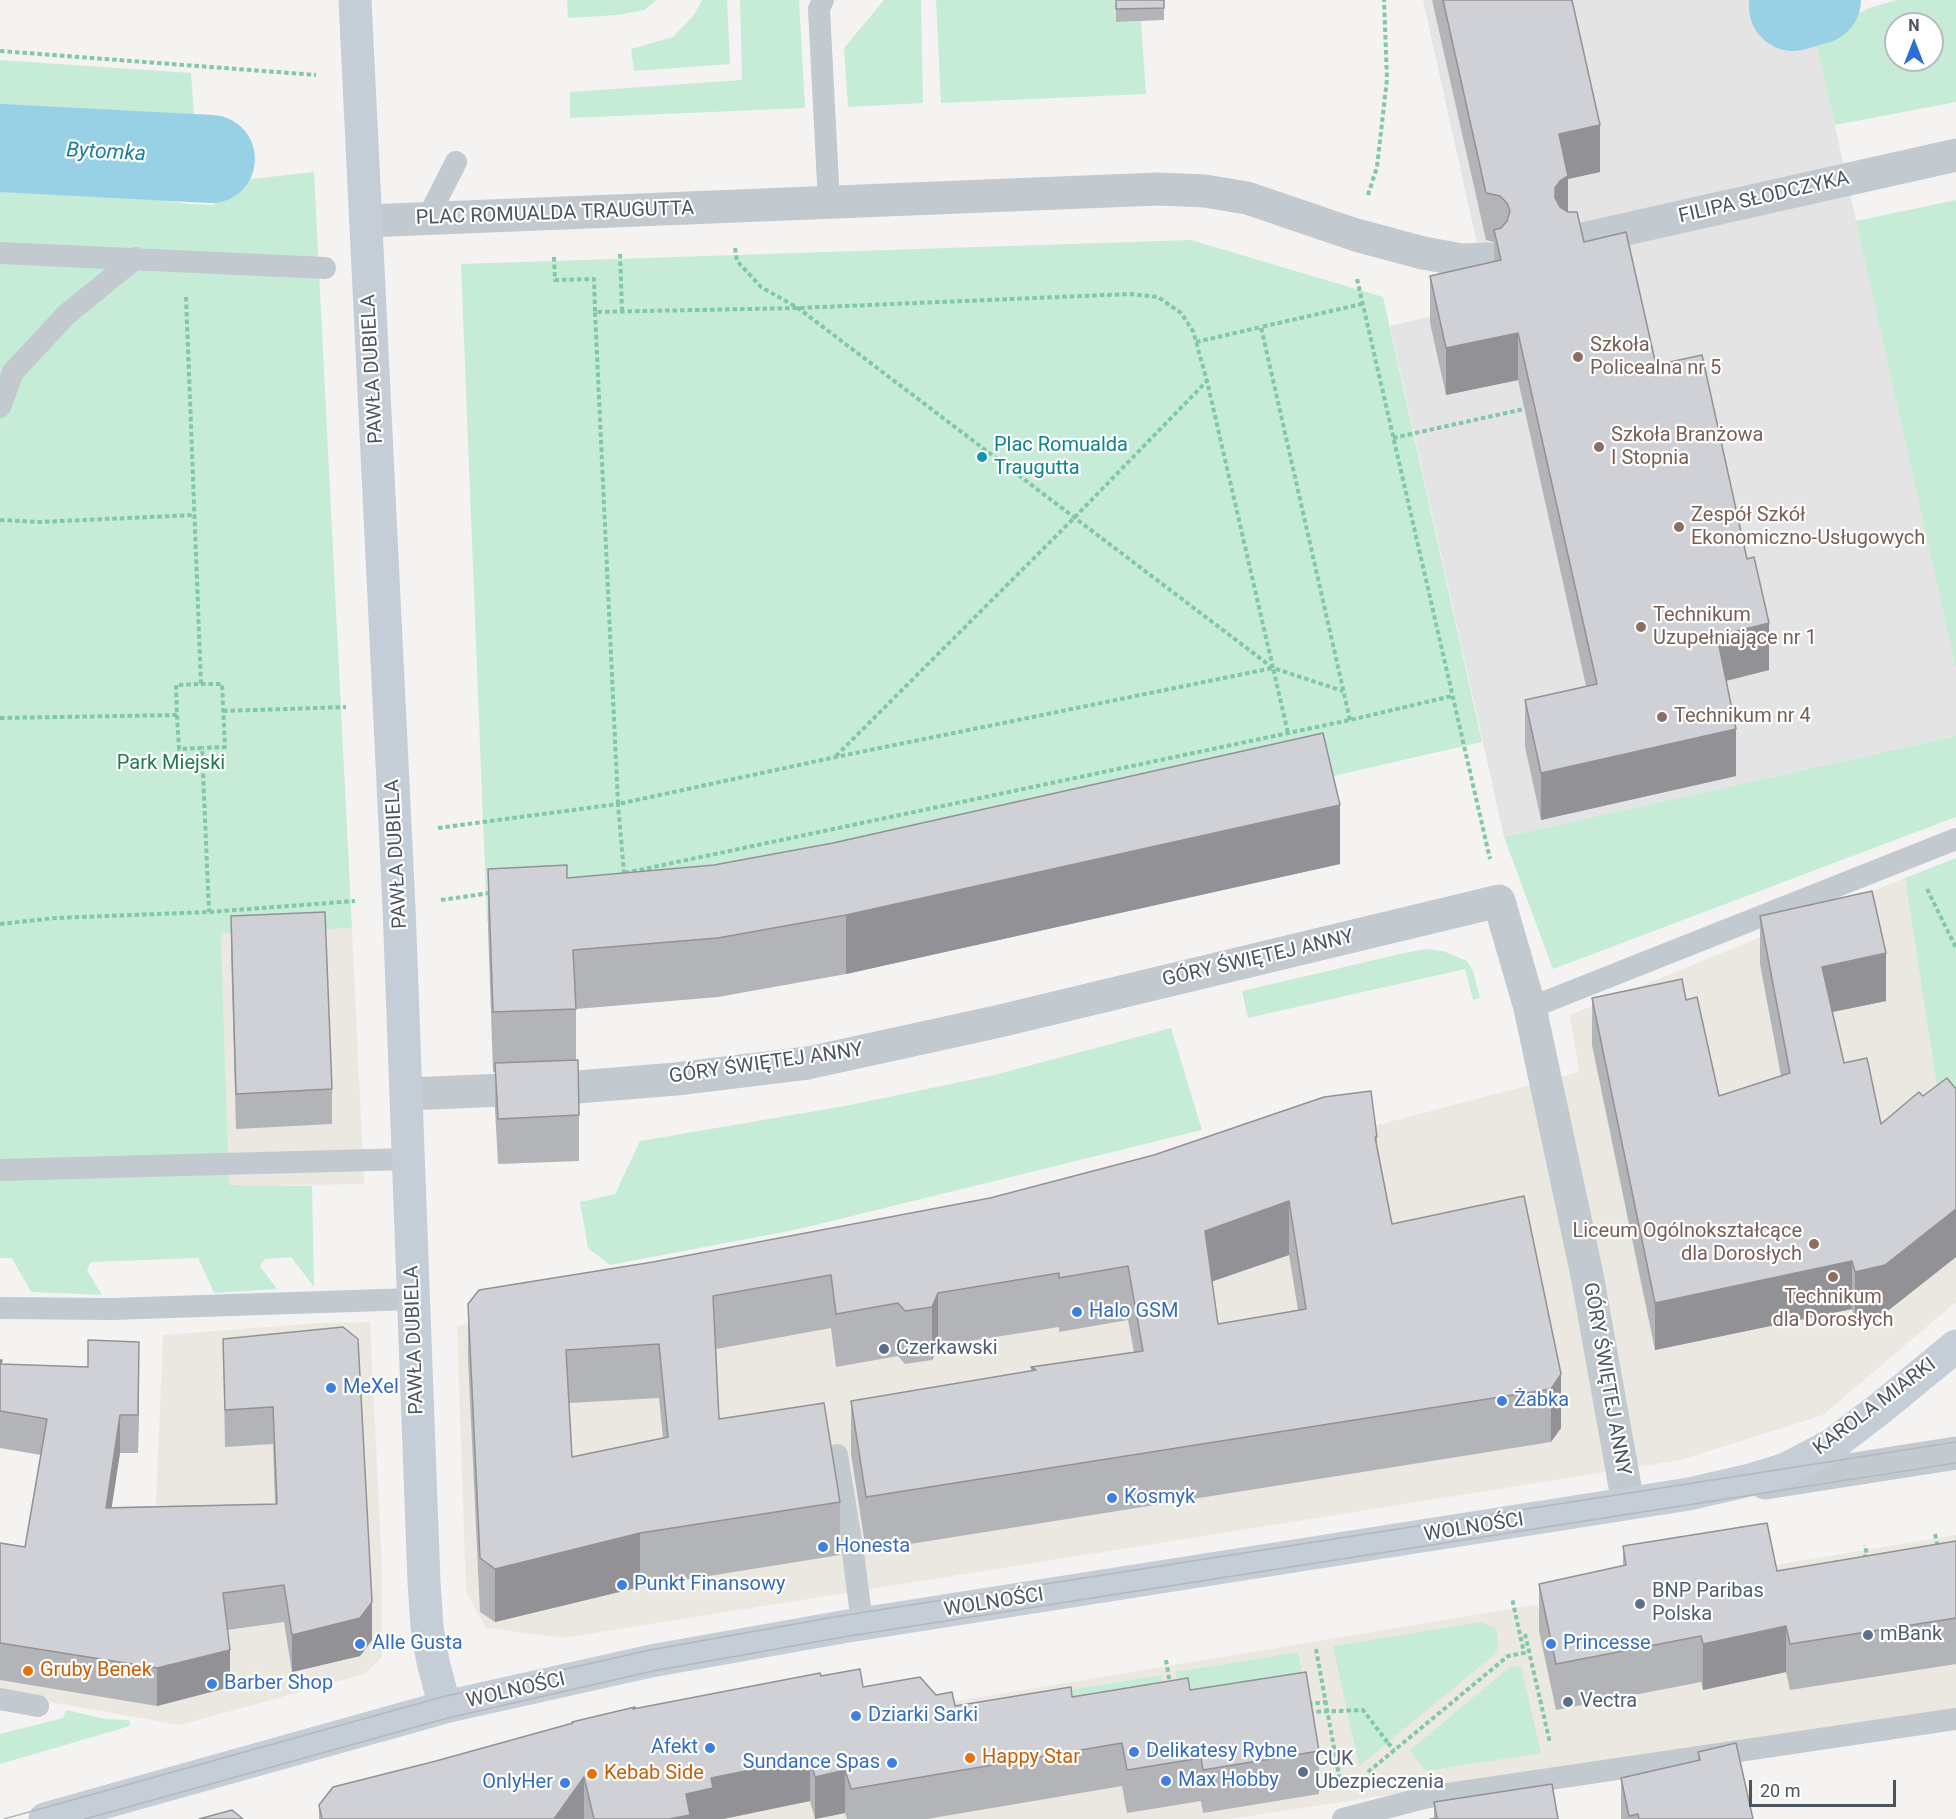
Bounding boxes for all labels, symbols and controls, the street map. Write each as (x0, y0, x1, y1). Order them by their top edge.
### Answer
north arrow (1884, 12, 1944, 72)
text: N (1908, 16, 1920, 35)
water label: Bytomka (66, 138, 146, 168)
street label: FILIPA SŁODCZYKA (1676, 167, 1852, 229)
street label: PLAC ROMUALDA TRAUGUTTA (415, 197, 695, 231)
street label: PAWŁA DUBIELA (357, 294, 389, 444)
place label: Szkoła Policealna nr 5 (1590, 334, 1721, 381)
marker: Szkoła Policealna nr 5 (1571, 350, 1585, 364)
place label: Szkoła Branżowa I Stopnia (1611, 424, 1763, 471)
place label: Plac Romualda Traugutta (994, 434, 1128, 481)
marker: Szkoła Branżowa I Stopnia (1592, 440, 1606, 454)
marker: Plac Romualda Traugutta (975, 450, 989, 464)
place label: Zespół Szkół Ekonomiczno-Usługowych (1691, 504, 1925, 551)
marker: Zespół Szkół Ekonomiczno-Usługowych (1672, 520, 1686, 534)
place label: Technikum Uzupełniające nr 1 (1653, 604, 1817, 651)
marker: Technikum Uzupełniające nr 1 (1634, 620, 1648, 634)
place label: Technikum nr 4 (1674, 705, 1811, 729)
marker: Technikum nr 4 (1655, 710, 1669, 724)
park label: Park Miejski (117, 752, 225, 776)
street label: PAWŁA DUBIELA (381, 779, 413, 929)
street label: GÓRY ŚWIĘTEJ ANNY (1160, 925, 1356, 993)
street label: GÓRY ŚWIĘTEJ ANNY (668, 1039, 864, 1089)
place label: Liceum Ogólnokształcące dla Dorosłych (1572, 1220, 1802, 1267)
marker: Liceum Ogólnokształcące dla Dorosłych (1807, 1237, 1821, 1251)
street label: PAWŁA DUBIELA (400, 1265, 430, 1415)
marker: Technikum dla Dorosłych (1826, 1270, 1840, 1284)
street label: GÓRY ŚWIĘTEJ ANNY (1577, 1281, 1635, 1477)
place label: Technikum dla Dorosłych (1772, 1286, 1894, 1333)
place label: Halo GSM (1089, 1300, 1178, 1324)
marker: Halo GSM (1070, 1305, 1084, 1319)
place label: Czerkawski (896, 1337, 998, 1361)
marker: Czerkawski (877, 1342, 891, 1356)
street label: KAROLA MIARKI (1809, 1353, 1941, 1461)
place label: MeXel (343, 1376, 399, 1400)
marker: MeXel (324, 1381, 338, 1395)
place label: Żabka (1514, 1389, 1569, 1413)
marker: Żabka (1495, 1394, 1509, 1408)
place label: Kosmyk (1124, 1486, 1195, 1510)
marker: Kosmyk (1105, 1491, 1119, 1505)
street label: WOLNOŚCI (1422, 1508, 1526, 1548)
place label: Honesta (835, 1535, 910, 1559)
marker: Honesta (816, 1540, 830, 1554)
place label: Punkt Finansowy (634, 1573, 785, 1597)
marker: Punkt Finansowy (615, 1578, 629, 1592)
place label: BNP Paribas Polska (1652, 1580, 1764, 1627)
street label: WOLNOŚCI (942, 1583, 1046, 1623)
marker: BNP Paribas Polska (1633, 1597, 1647, 1611)
place label: mBank (1880, 1623, 1942, 1647)
marker: mBank (1861, 1628, 1875, 1642)
place label: Alle Gusta (372, 1632, 463, 1656)
place label: Princesse (1563, 1632, 1651, 1656)
marker: Alle Gusta (353, 1637, 367, 1651)
marker: Princesse (1544, 1637, 1558, 1651)
place label: Gruby Benek (40, 1659, 152, 1683)
marker: Gruby Benek (21, 1664, 35, 1678)
street label: WOLNOŚCI (464, 1668, 568, 1714)
place label: Barber Shop (224, 1672, 333, 1696)
marker: Barber Shop (205, 1677, 219, 1691)
place label: Vectra (1580, 1690, 1637, 1714)
marker: Vectra (1561, 1695, 1575, 1709)
place label: Dziarki Sarki (868, 1704, 978, 1728)
marker: Dziarki Sarki (849, 1709, 863, 1723)
place label: Afekt (651, 1736, 698, 1760)
place label: Delikatesy Rybne (1146, 1740, 1297, 1764)
marker: Afekt (703, 1741, 717, 1755)
marker: Delikatesy Rybne (1127, 1745, 1141, 1759)
place label: Happy Star (982, 1746, 1080, 1770)
place label: CUK Ubezpieczenia (1315, 1748, 1444, 1795)
place label: Sundance Spas (743, 1751, 880, 1775)
marker: Happy Star (963, 1751, 977, 1765)
marker: Sundance Spas (885, 1756, 899, 1770)
place label: Kebab Side (604, 1762, 704, 1786)
marker: CUK Ubezpieczenia (1296, 1765, 1310, 1779)
marker: Kebab Side (585, 1767, 599, 1781)
scale bar (1752, 1768, 1899, 1806)
place label: Max Hobby (1178, 1769, 1279, 1793)
place label: OnlyHer (482, 1771, 553, 1795)
marker: Max Hobby (1159, 1774, 1173, 1788)
marker: OnlyHer (558, 1776, 572, 1790)
text: 20 m (1760, 1780, 1800, 1801)

